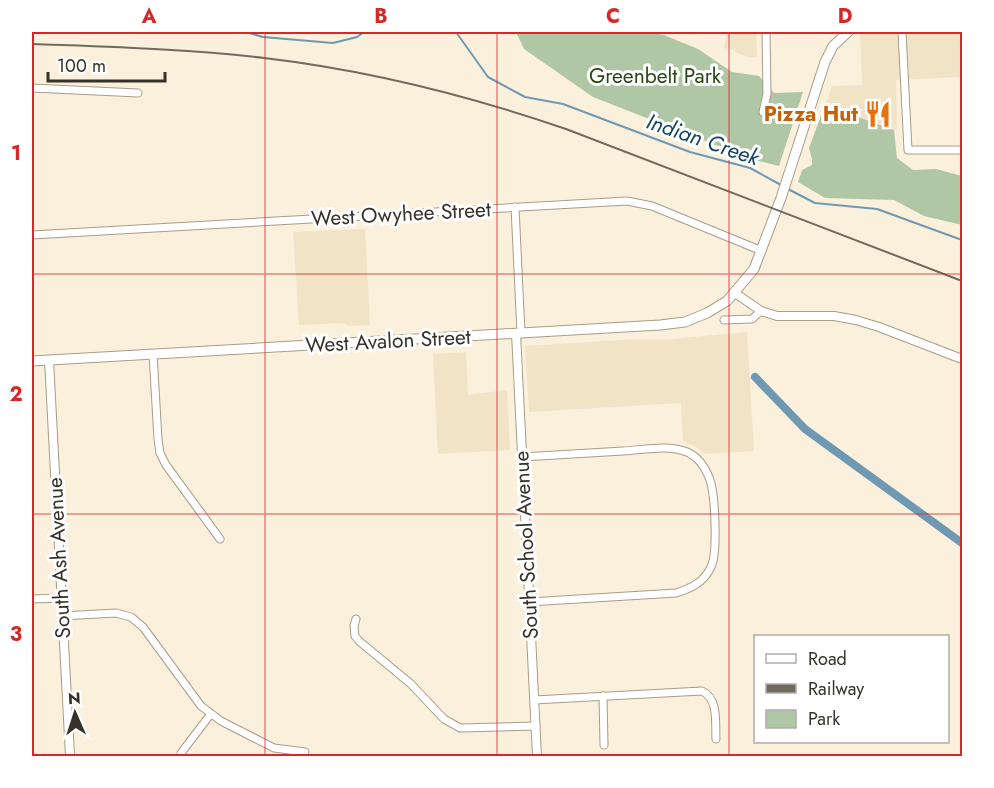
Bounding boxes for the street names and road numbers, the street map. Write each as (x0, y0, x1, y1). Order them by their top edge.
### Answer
street label: West Owyhee Street (310, 194, 492, 234)
street label: West Avalon Street (305, 322, 471, 360)
street label: South School Avenue (506, 450, 546, 640)
street label: South Ash Avenue (40, 476, 78, 639)

